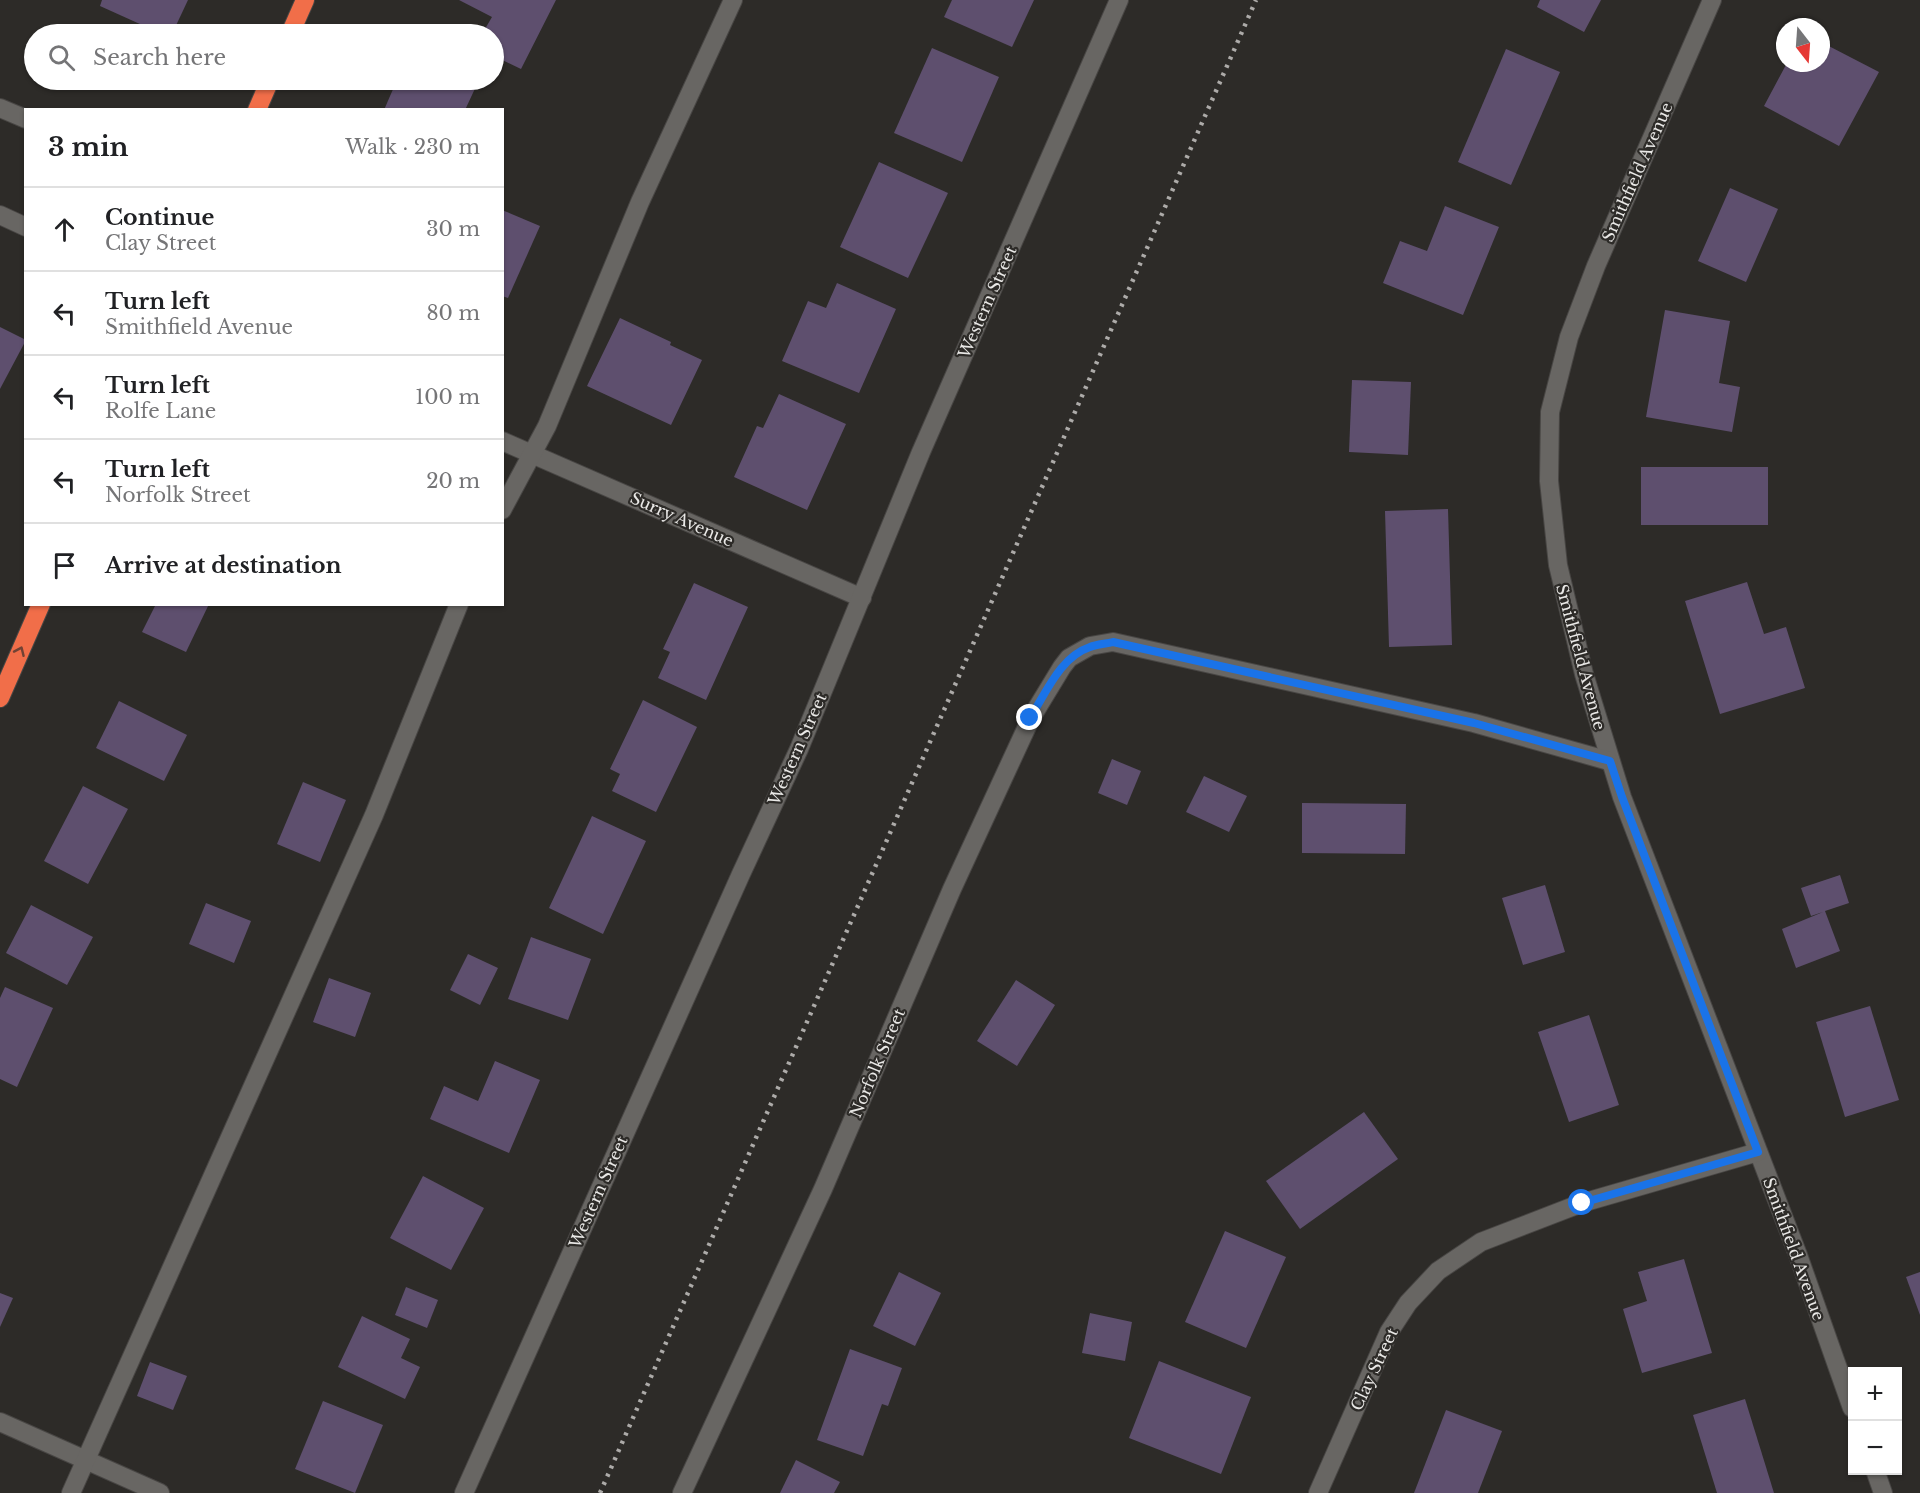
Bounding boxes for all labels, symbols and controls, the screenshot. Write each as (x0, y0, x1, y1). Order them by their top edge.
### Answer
north arrow (1776, 18, 1830, 72)
search box (24, 24, 504, 90)
icon: search (45, 41, 78, 74)
text: Search here (93, 44, 226, 71)
street label: Smithfield Avenue (1597, 99, 1677, 245)
text: 3 min (48, 131, 129, 163)
text: Walk · 230 m (345, 135, 480, 159)
text: Continue (105, 204, 214, 231)
icon: ahead (48, 213, 81, 246)
text: 30 m (426, 217, 480, 241)
text: Clay Street (105, 231, 216, 255)
street label: Western Street (953, 243, 1021, 362)
text: Turn left (105, 288, 210, 315)
icon: left (48, 297, 81, 330)
text: 80 m (426, 301, 480, 325)
text: Smithfield Avenue (105, 315, 293, 339)
text: Turn left (105, 372, 210, 399)
icon: left (48, 381, 81, 414)
text: 100 m (415, 385, 480, 409)
text: Rolfe Lane (105, 399, 216, 423)
text: Turn left (105, 456, 210, 483)
icon: left (48, 465, 81, 498)
text: 20 m (426, 469, 480, 493)
text: Norfolk Street (105, 483, 251, 507)
street label: Surry Avenue (627, 487, 737, 551)
icon: arrive (48, 549, 81, 582)
text: Arrive at destination (105, 552, 342, 579)
street label: Smithfield Avenue (1552, 582, 1610, 732)
one-way arrow (13, 647, 25, 658)
street label: Western Street (763, 690, 831, 809)
route end (1016, 704, 1042, 730)
street label: Norfolk Street (845, 1005, 909, 1121)
street label: Western Street (564, 1133, 632, 1252)
street label: Smithfield Avenue (1759, 1175, 1829, 1323)
route start (1568, 1189, 1594, 1215)
street label: Clay Street (1346, 1324, 1402, 1414)
map controls (1848, 1367, 1902, 1475)
button: + (1848, 1367, 1902, 1421)
button: − (1848, 1421, 1902, 1475)

